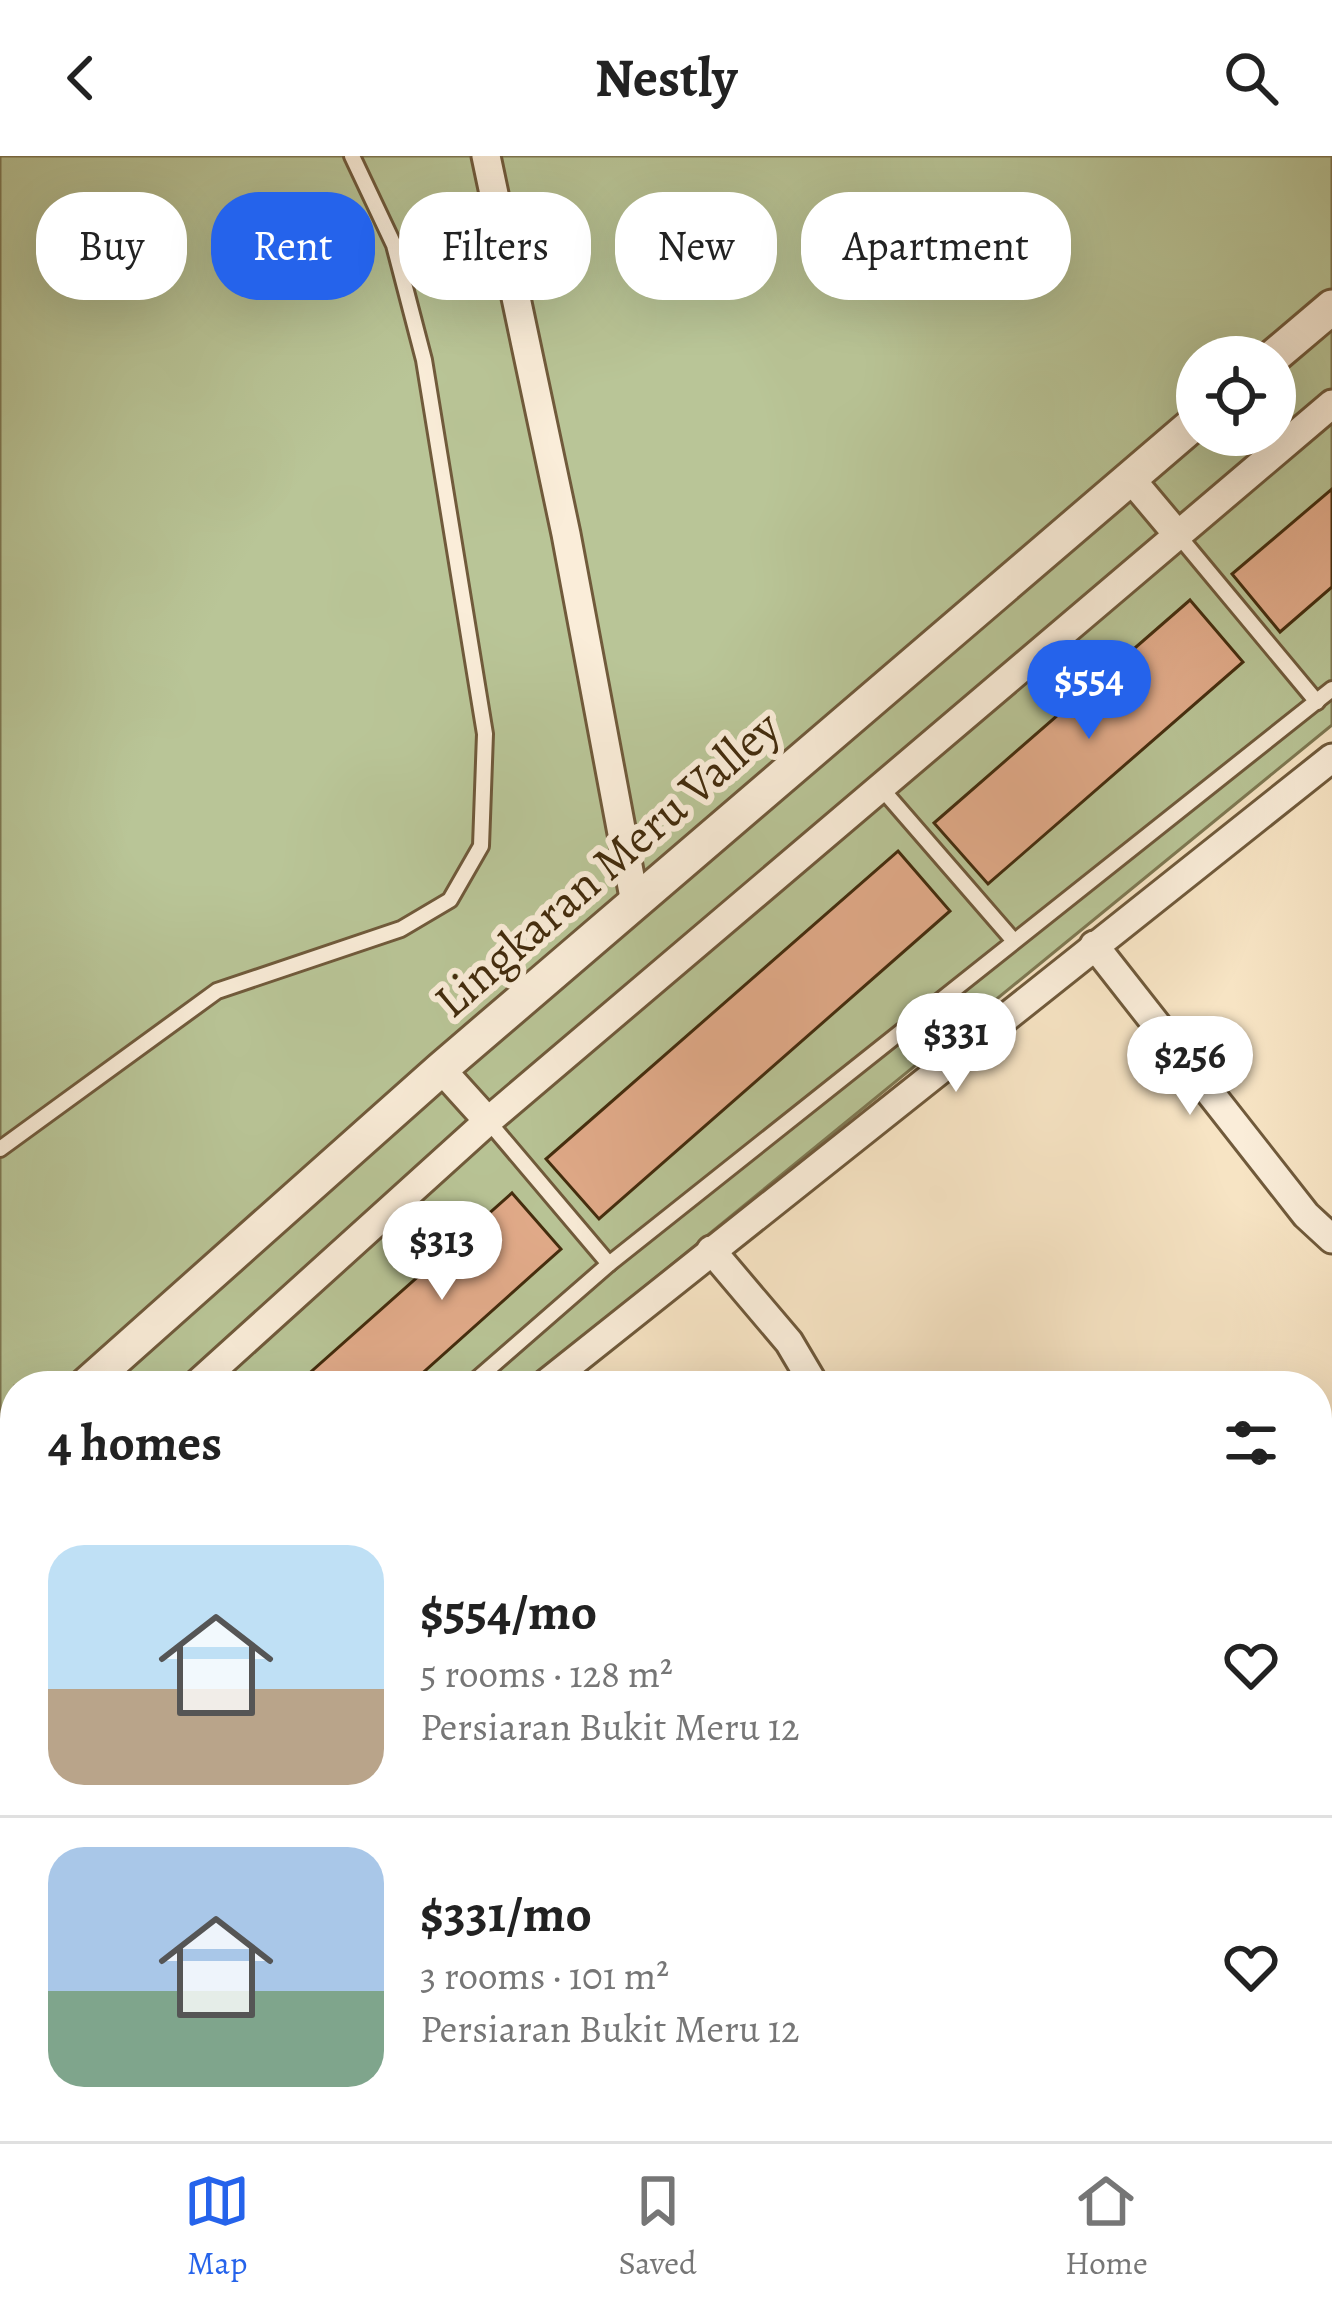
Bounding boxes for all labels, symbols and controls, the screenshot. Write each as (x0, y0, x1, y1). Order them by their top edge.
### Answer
text: Nestly (595, 41, 737, 115)
icon: back (48, 45, 114, 111)
icon: search (1218, 45, 1284, 111)
chip: Buy (36, 192, 187, 300)
chip: Rent (211, 192, 375, 300)
chip: Filters (399, 192, 591, 300)
chip: New (615, 192, 777, 300)
chip: Apartment (801, 192, 1071, 300)
map controls (1176, 336, 1296, 456)
button: locate (1176, 336, 1296, 456)
pin: $554 (1018, 640, 1160, 742)
text: $554 (1054, 652, 1124, 705)
street label: Lingkaran Meru Valley (420, 695, 795, 1033)
pin: $331 (885, 993, 1027, 1095)
text: $331 (923, 1005, 989, 1058)
pin: $256 (1119, 1016, 1261, 1118)
text: $256 (1154, 1028, 1226, 1081)
pin: $313 (371, 1201, 513, 1303)
text: $313 (409, 1213, 475, 1266)
text: 4 homes (48, 1408, 222, 1478)
icon: filters (1218, 1410, 1284, 1476)
text: $554/mo (420, 1577, 597, 1647)
icon: home (144, 1593, 288, 1737)
icon: heart (1218, 1632, 1284, 1698)
text: 5 rooms · 128 m² (420, 1647, 673, 1700)
text: Persiaran Bukit Meru 12 (420, 1700, 800, 1753)
text: $331/mo (420, 1879, 592, 1949)
icon: home (144, 1895, 288, 2039)
icon: heart (1218, 1934, 1284, 2000)
text: 3 rooms · 101 m² (420, 1949, 669, 2002)
text: Persiaran Bukit Meru 12 (420, 2002, 800, 2055)
tab: Map (184, 2168, 250, 2285)
tab: Saved (618, 2168, 697, 2285)
tab: Home (1065, 2168, 1148, 2285)

